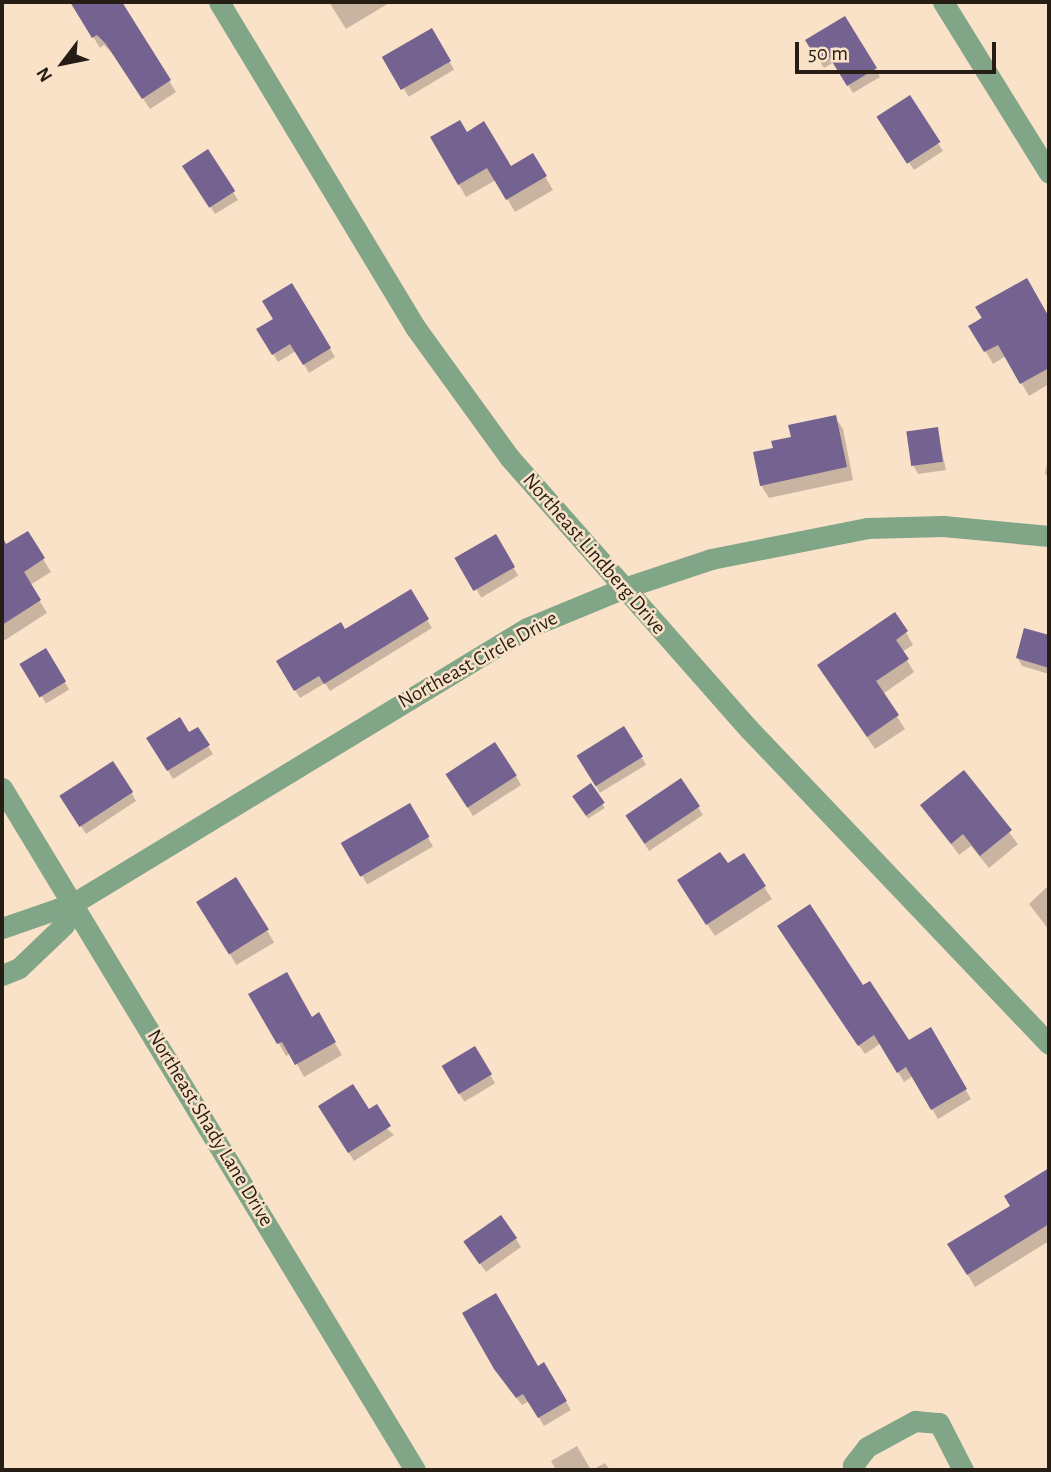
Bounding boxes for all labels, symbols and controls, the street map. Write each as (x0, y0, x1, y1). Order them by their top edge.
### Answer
north arrow (28, 28, 98, 98)
scale bar (799, 28, 1000, 72)
text: 50 m (808, 43, 848, 64)
text: N (33, 64, 56, 85)
street label: Northeast Lindberg Drive (517, 468, 671, 640)
street label: Northeast Circle Drive (394, 606, 562, 714)
street label: Northeast Shady Lane Drive (141, 1025, 279, 1231)

